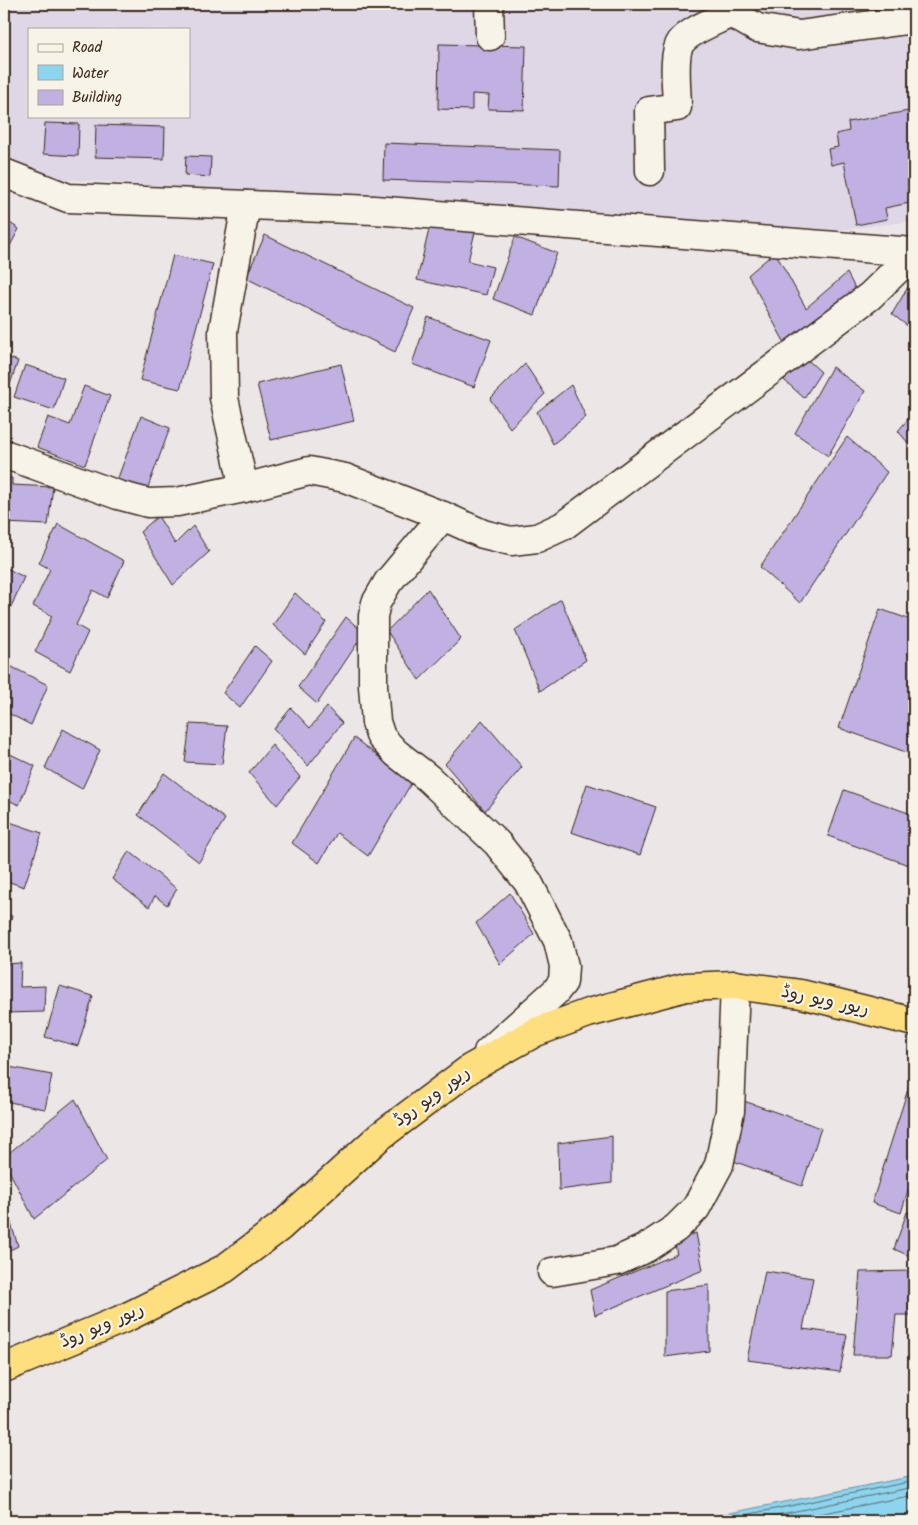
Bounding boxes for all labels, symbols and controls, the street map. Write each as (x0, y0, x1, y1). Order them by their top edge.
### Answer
legend (28, 28, 190, 118)
text: Road (72, 36, 103, 60)
text: Water (72, 62, 109, 86)
text: Building (72, 86, 122, 110)
street label: ریور ویو روڈ (778, 978, 872, 1024)
street label: ریور ویو روڈ (387, 1059, 477, 1135)
street label: ریور ویو روڈ (55, 1295, 149, 1357)

